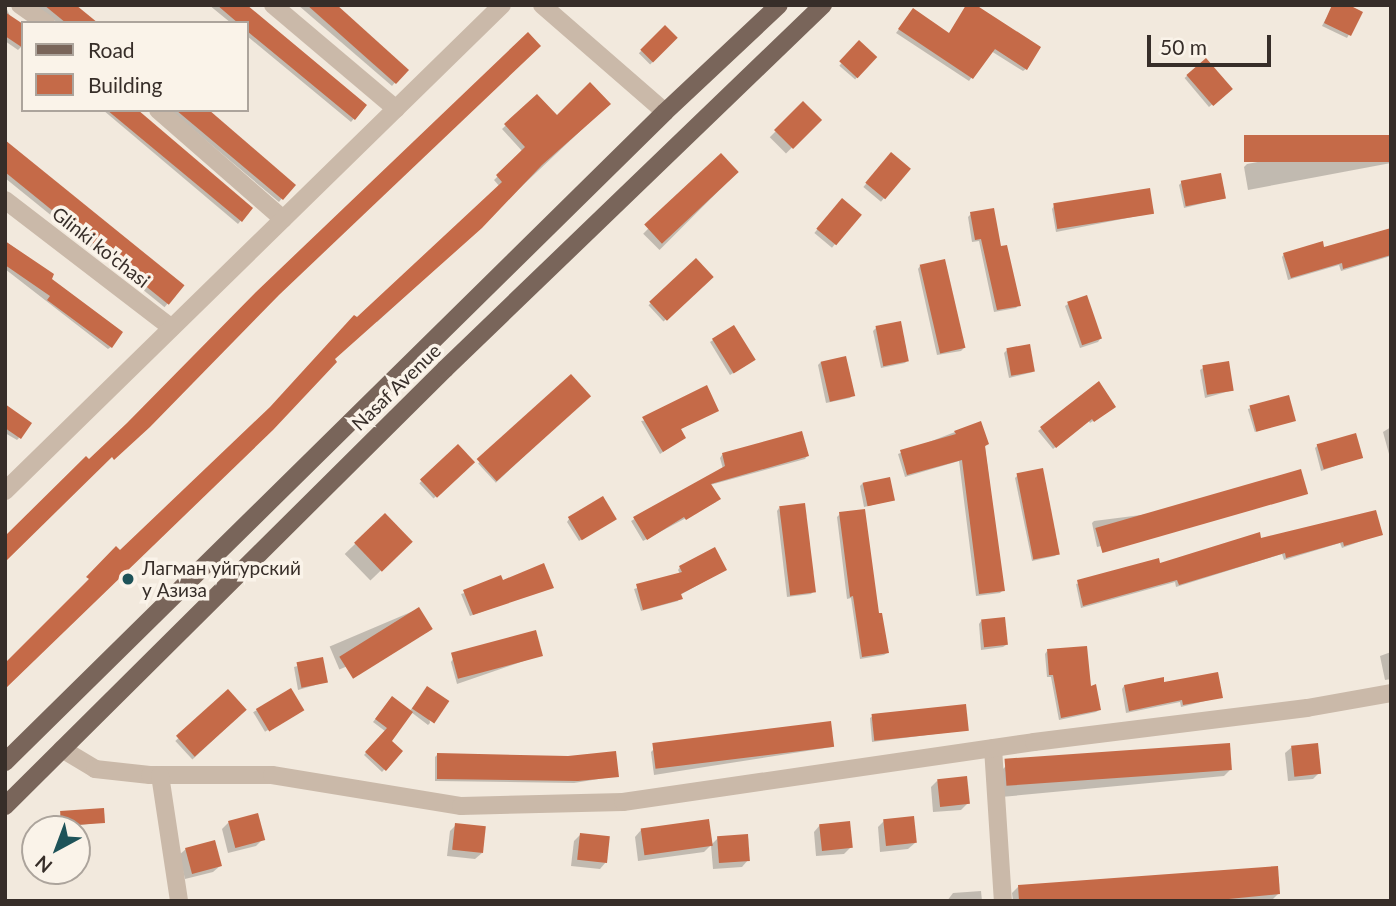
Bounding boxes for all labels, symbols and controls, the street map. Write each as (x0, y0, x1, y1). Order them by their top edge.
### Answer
legend (21, 21, 248, 112)
scale bar (1151, 21, 1275, 65)
text: 50 m (1160, 34, 1207, 59)
text: Road (88, 37, 135, 62)
text: Building (88, 72, 163, 97)
street label: Glinki ko'chasi (48, 202, 154, 292)
street label: Nasaf Avenue (346, 339, 446, 435)
place label: Лагман уйгурский у Азиза (142, 557, 301, 601)
marker: Лагман уйгурский у Азиза (120, 571, 136, 587)
north arrow (21, 815, 91, 885)
text: N (30, 851, 56, 878)

